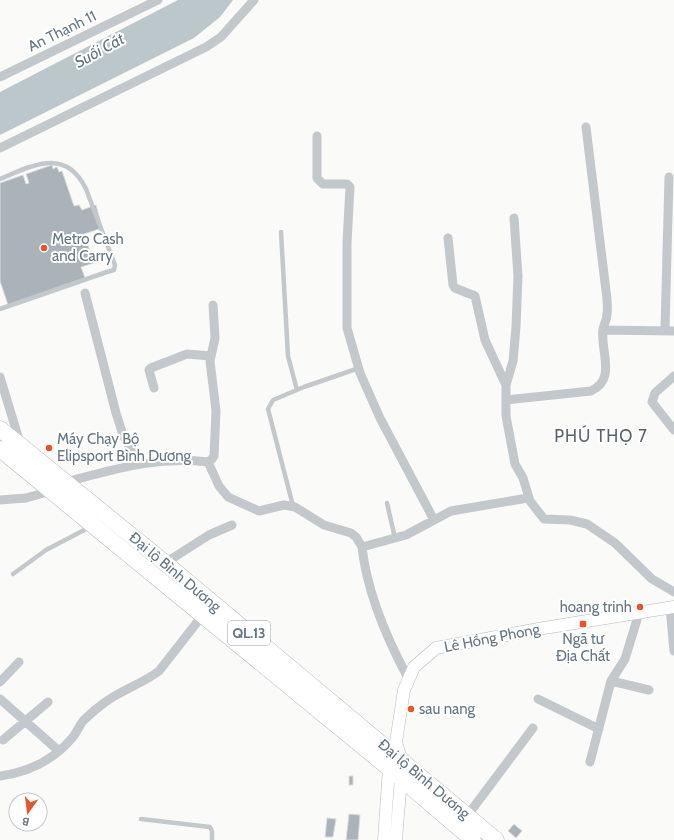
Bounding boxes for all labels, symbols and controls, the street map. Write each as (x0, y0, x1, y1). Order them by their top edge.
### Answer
street label: An Thạnh 11 (25, 7, 99, 55)
water label: Suối Cát (71, 29, 128, 72)
place label: Metro Cash and Carry (52, 230, 124, 265)
marker: Metro Cash and Carry (39, 243, 49, 253)
district label: PHÚ THỌ 7 (554, 425, 648, 446)
place label: Máy Chạy Bộ Elipsport Bình Dương (57, 430, 192, 465)
marker: Máy Chạy Bộ Elipsport Bình Dương (44, 443, 54, 453)
street label: Đại lộ Bình Dương (125, 528, 225, 616)
place label: hoang trinh (560, 598, 632, 616)
marker: hoang trinh (635, 602, 645, 612)
marker: Ngã tư Địa Chất (578, 619, 588, 629)
street label: Lê Hồng Phong (443, 620, 542, 656)
road number: QL.13 (228, 621, 270, 645)
place label: Ngã tư Địa Chất (556, 630, 610, 665)
place label: sau nang (419, 700, 476, 718)
marker: sau nang (406, 704, 416, 714)
street label: Đại lộ Bình Dương (374, 735, 474, 823)
north arrow (8, 792, 48, 832)
text: B (20, 814, 31, 829)

